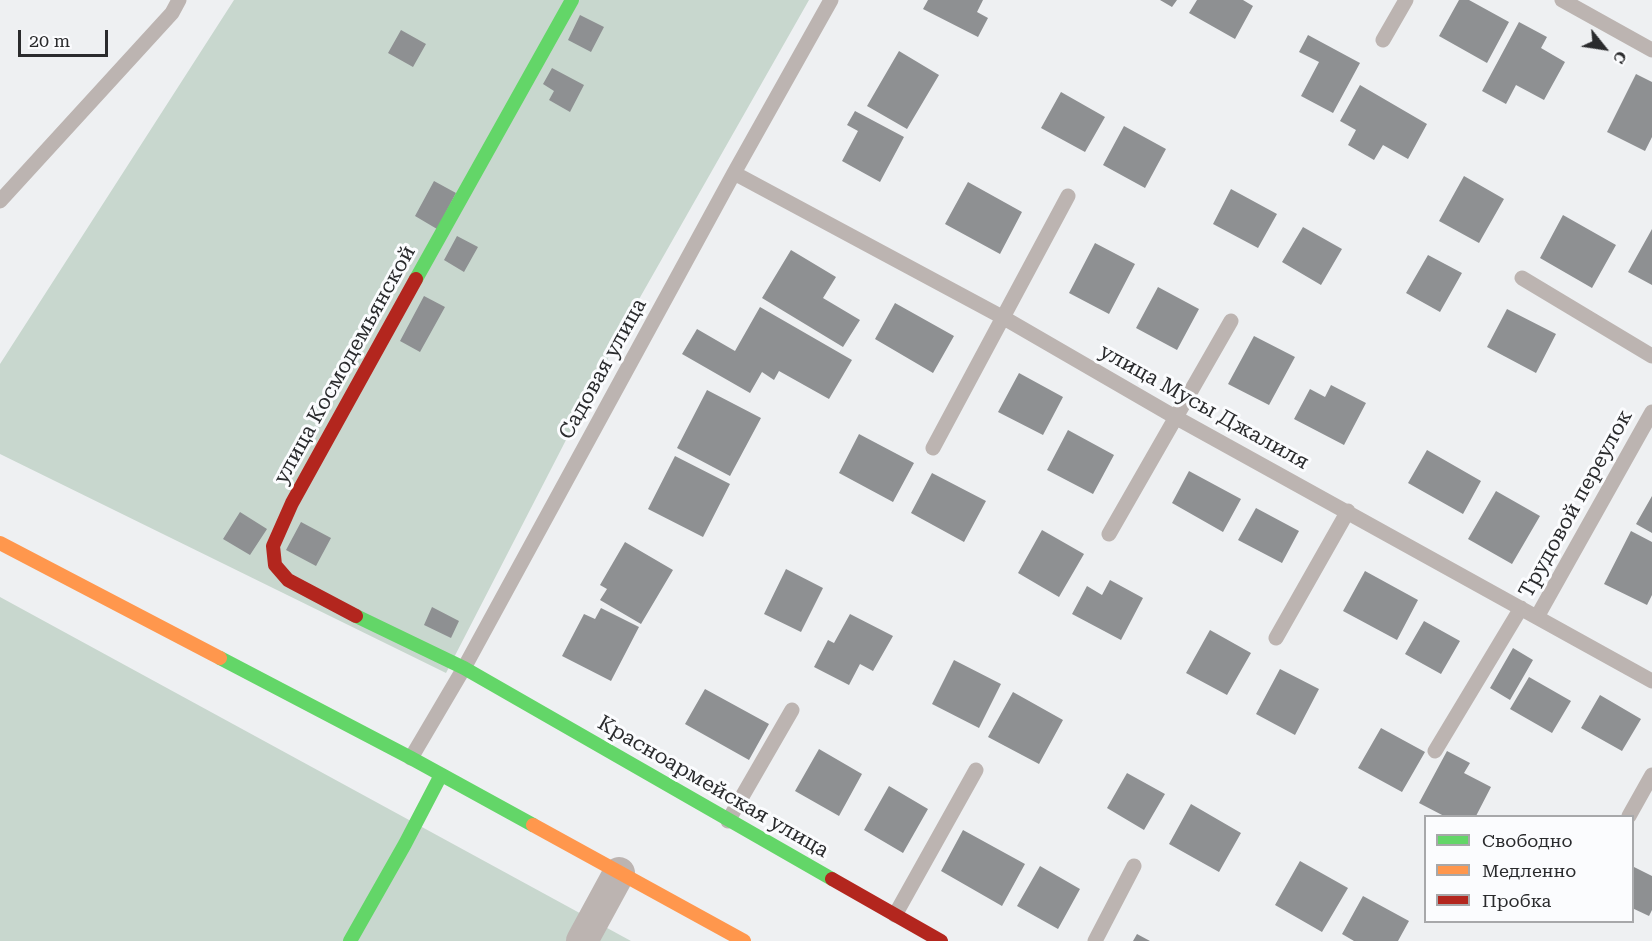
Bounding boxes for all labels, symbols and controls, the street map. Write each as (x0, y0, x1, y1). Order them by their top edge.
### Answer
scale bar (21, 18, 111, 56)
north arrow (1574, 18, 1634, 78)
text: 20 m (29, 30, 70, 51)
text: С (1609, 48, 1631, 67)
street label: улица Космодемьянской (269, 241, 421, 489)
street label: Садовая улица (554, 294, 652, 444)
street label: улица Мусы Джалиля (1095, 339, 1313, 475)
street label: Трудовой переулок (1514, 406, 1638, 602)
street label: Красноармейская улица (593, 710, 833, 864)
legend (1424, 815, 1634, 923)
text: Свободно (1482, 830, 1572, 851)
text: Медленно (1482, 860, 1576, 881)
text: Пробка (1482, 890, 1551, 911)

